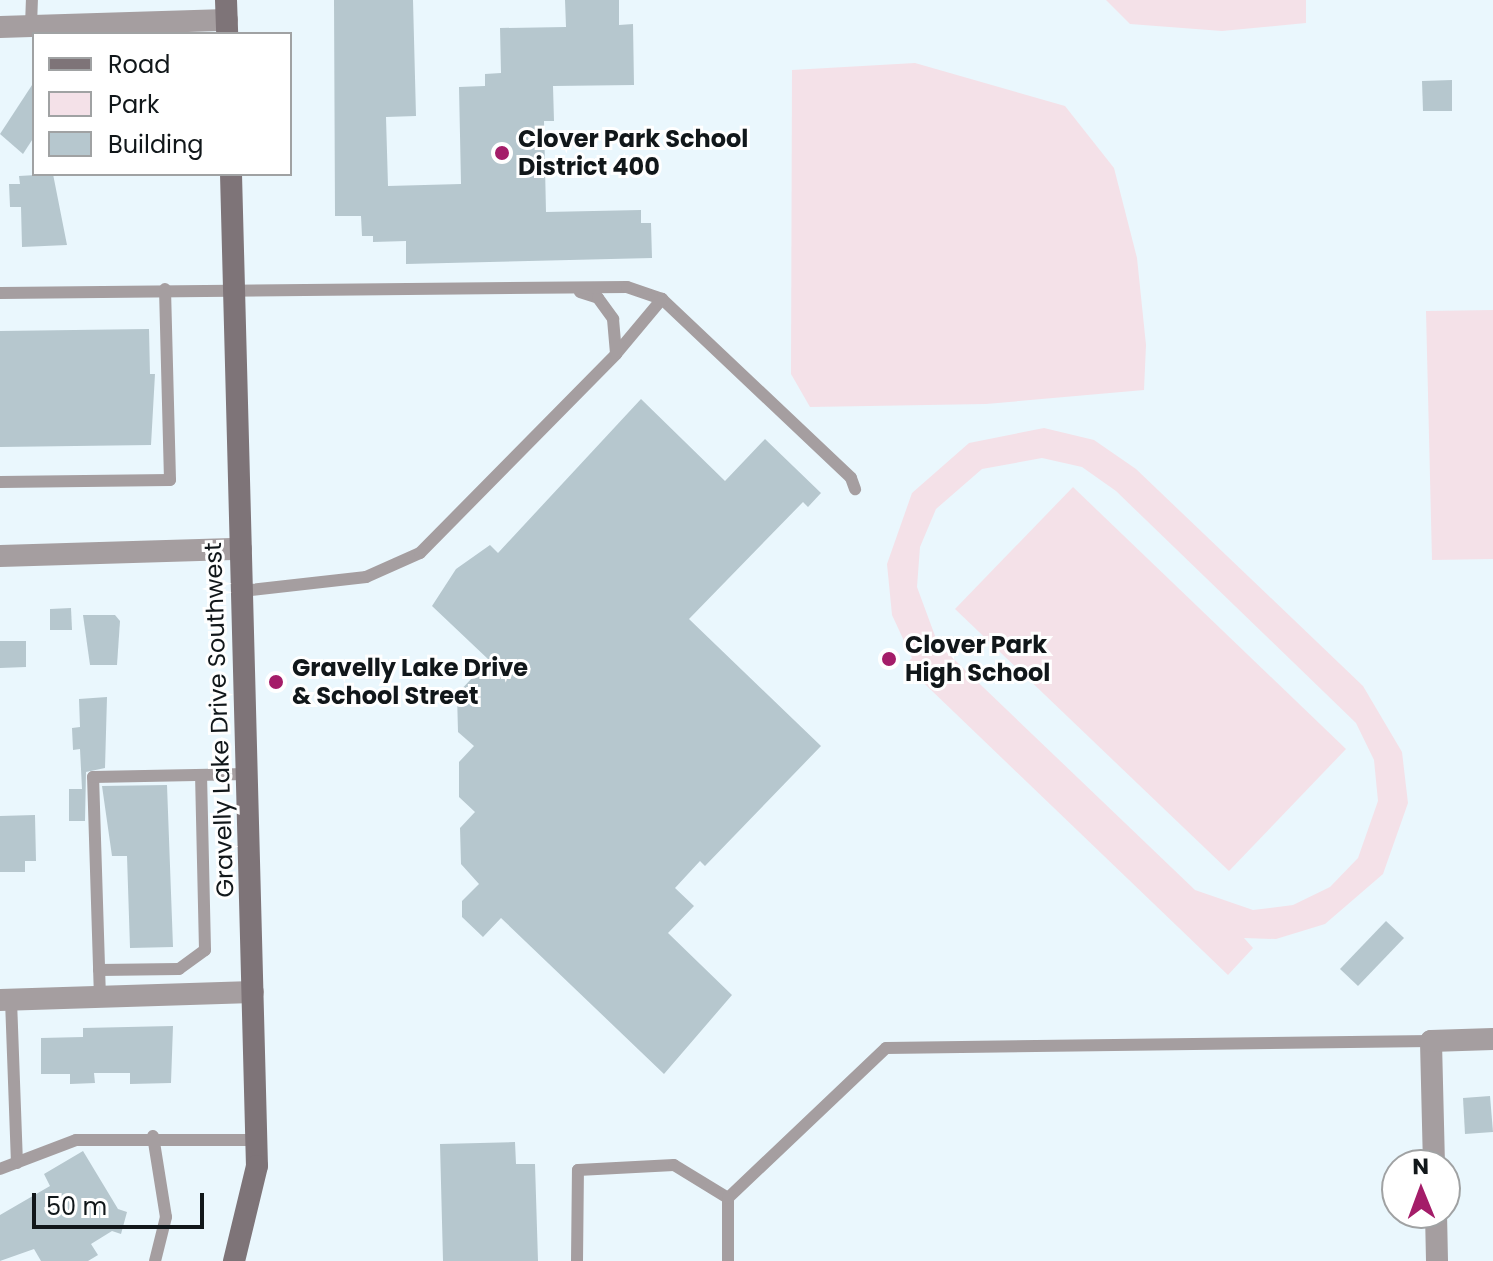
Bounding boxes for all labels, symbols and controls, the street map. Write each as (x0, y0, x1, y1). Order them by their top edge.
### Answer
legend (32, 32, 292, 176)
text: Road (108, 48, 170, 81)
text: Park (108, 88, 159, 121)
place label: Clover Park School District 400 (518, 125, 748, 181)
text: Building (108, 128, 204, 161)
marker: Clover Park School District 400 (493, 144, 511, 162)
street label: Gravelly Lake Drive Southwest (198, 542, 240, 898)
place label: Clover Park High School (905, 631, 1050, 687)
marker: Clover Park High School (880, 650, 898, 668)
place label: Gravelly Lake Drive & School Street (292, 654, 528, 710)
marker: Gravelly Lake Drive & School Street (267, 673, 285, 691)
north arrow (1381, 1149, 1461, 1229)
text: N (1412, 1151, 1429, 1182)
scale bar (36, 1177, 208, 1227)
text: 50 m (46, 1190, 107, 1223)

